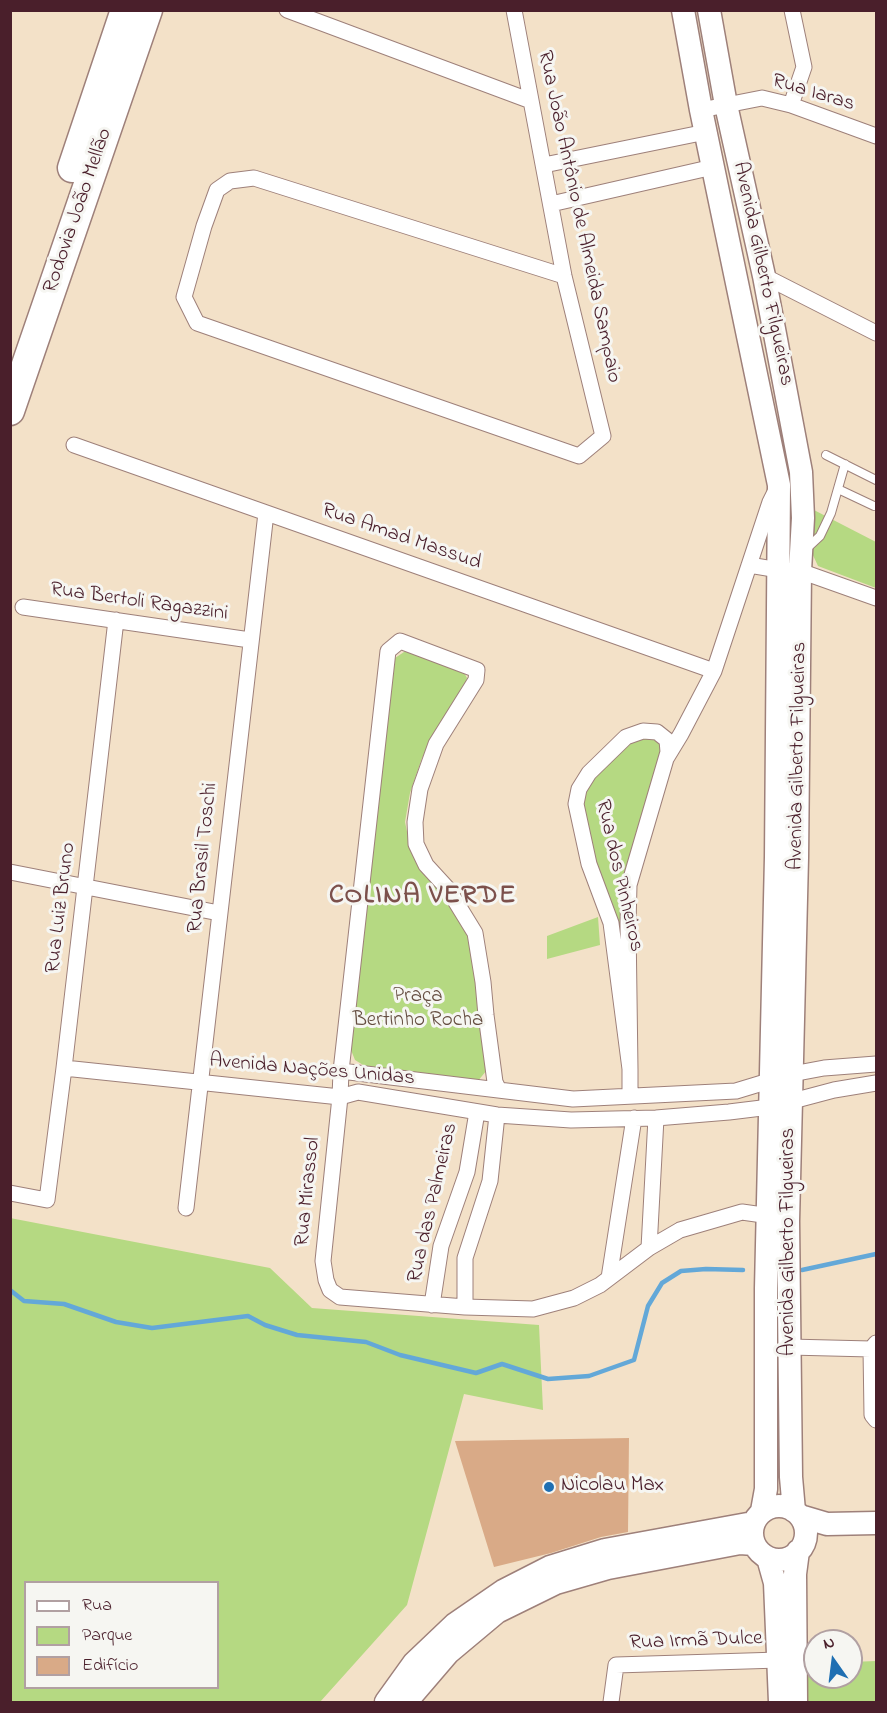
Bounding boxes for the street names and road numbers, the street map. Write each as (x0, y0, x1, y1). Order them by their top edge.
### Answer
street label: Rua João Antônio de Almeida Sampaio (530, 49, 626, 385)
street label: Rua Iaras (769, 70, 857, 118)
street label: Rodovia João Mellão (39, 125, 119, 297)
street label: Avenida Gilberto Filgueiras (726, 160, 798, 388)
street label: Rua Amad Massud (318, 499, 484, 577)
street label: Rua Bertoli Ragazzini (48, 578, 230, 628)
street label: Avenida Gilberto Filgueiras (784, 642, 814, 870)
street label: Rua Brasil Toschi (184, 781, 224, 935)
street label: Rua dos Pinheiros (588, 798, 648, 954)
street label: Rua Luiz Bruno (41, 841, 83, 975)
street label: Avenida Nações Unidas (208, 1049, 416, 1093)
street label: Rua das Palmeiras (403, 1121, 465, 1285)
street label: Avenida Gilberto Filgueiras (777, 1128, 803, 1356)
street label: Rua Mirassol (291, 1136, 327, 1248)
street label: Rua Irmã Dulce (629, 1627, 763, 1657)

